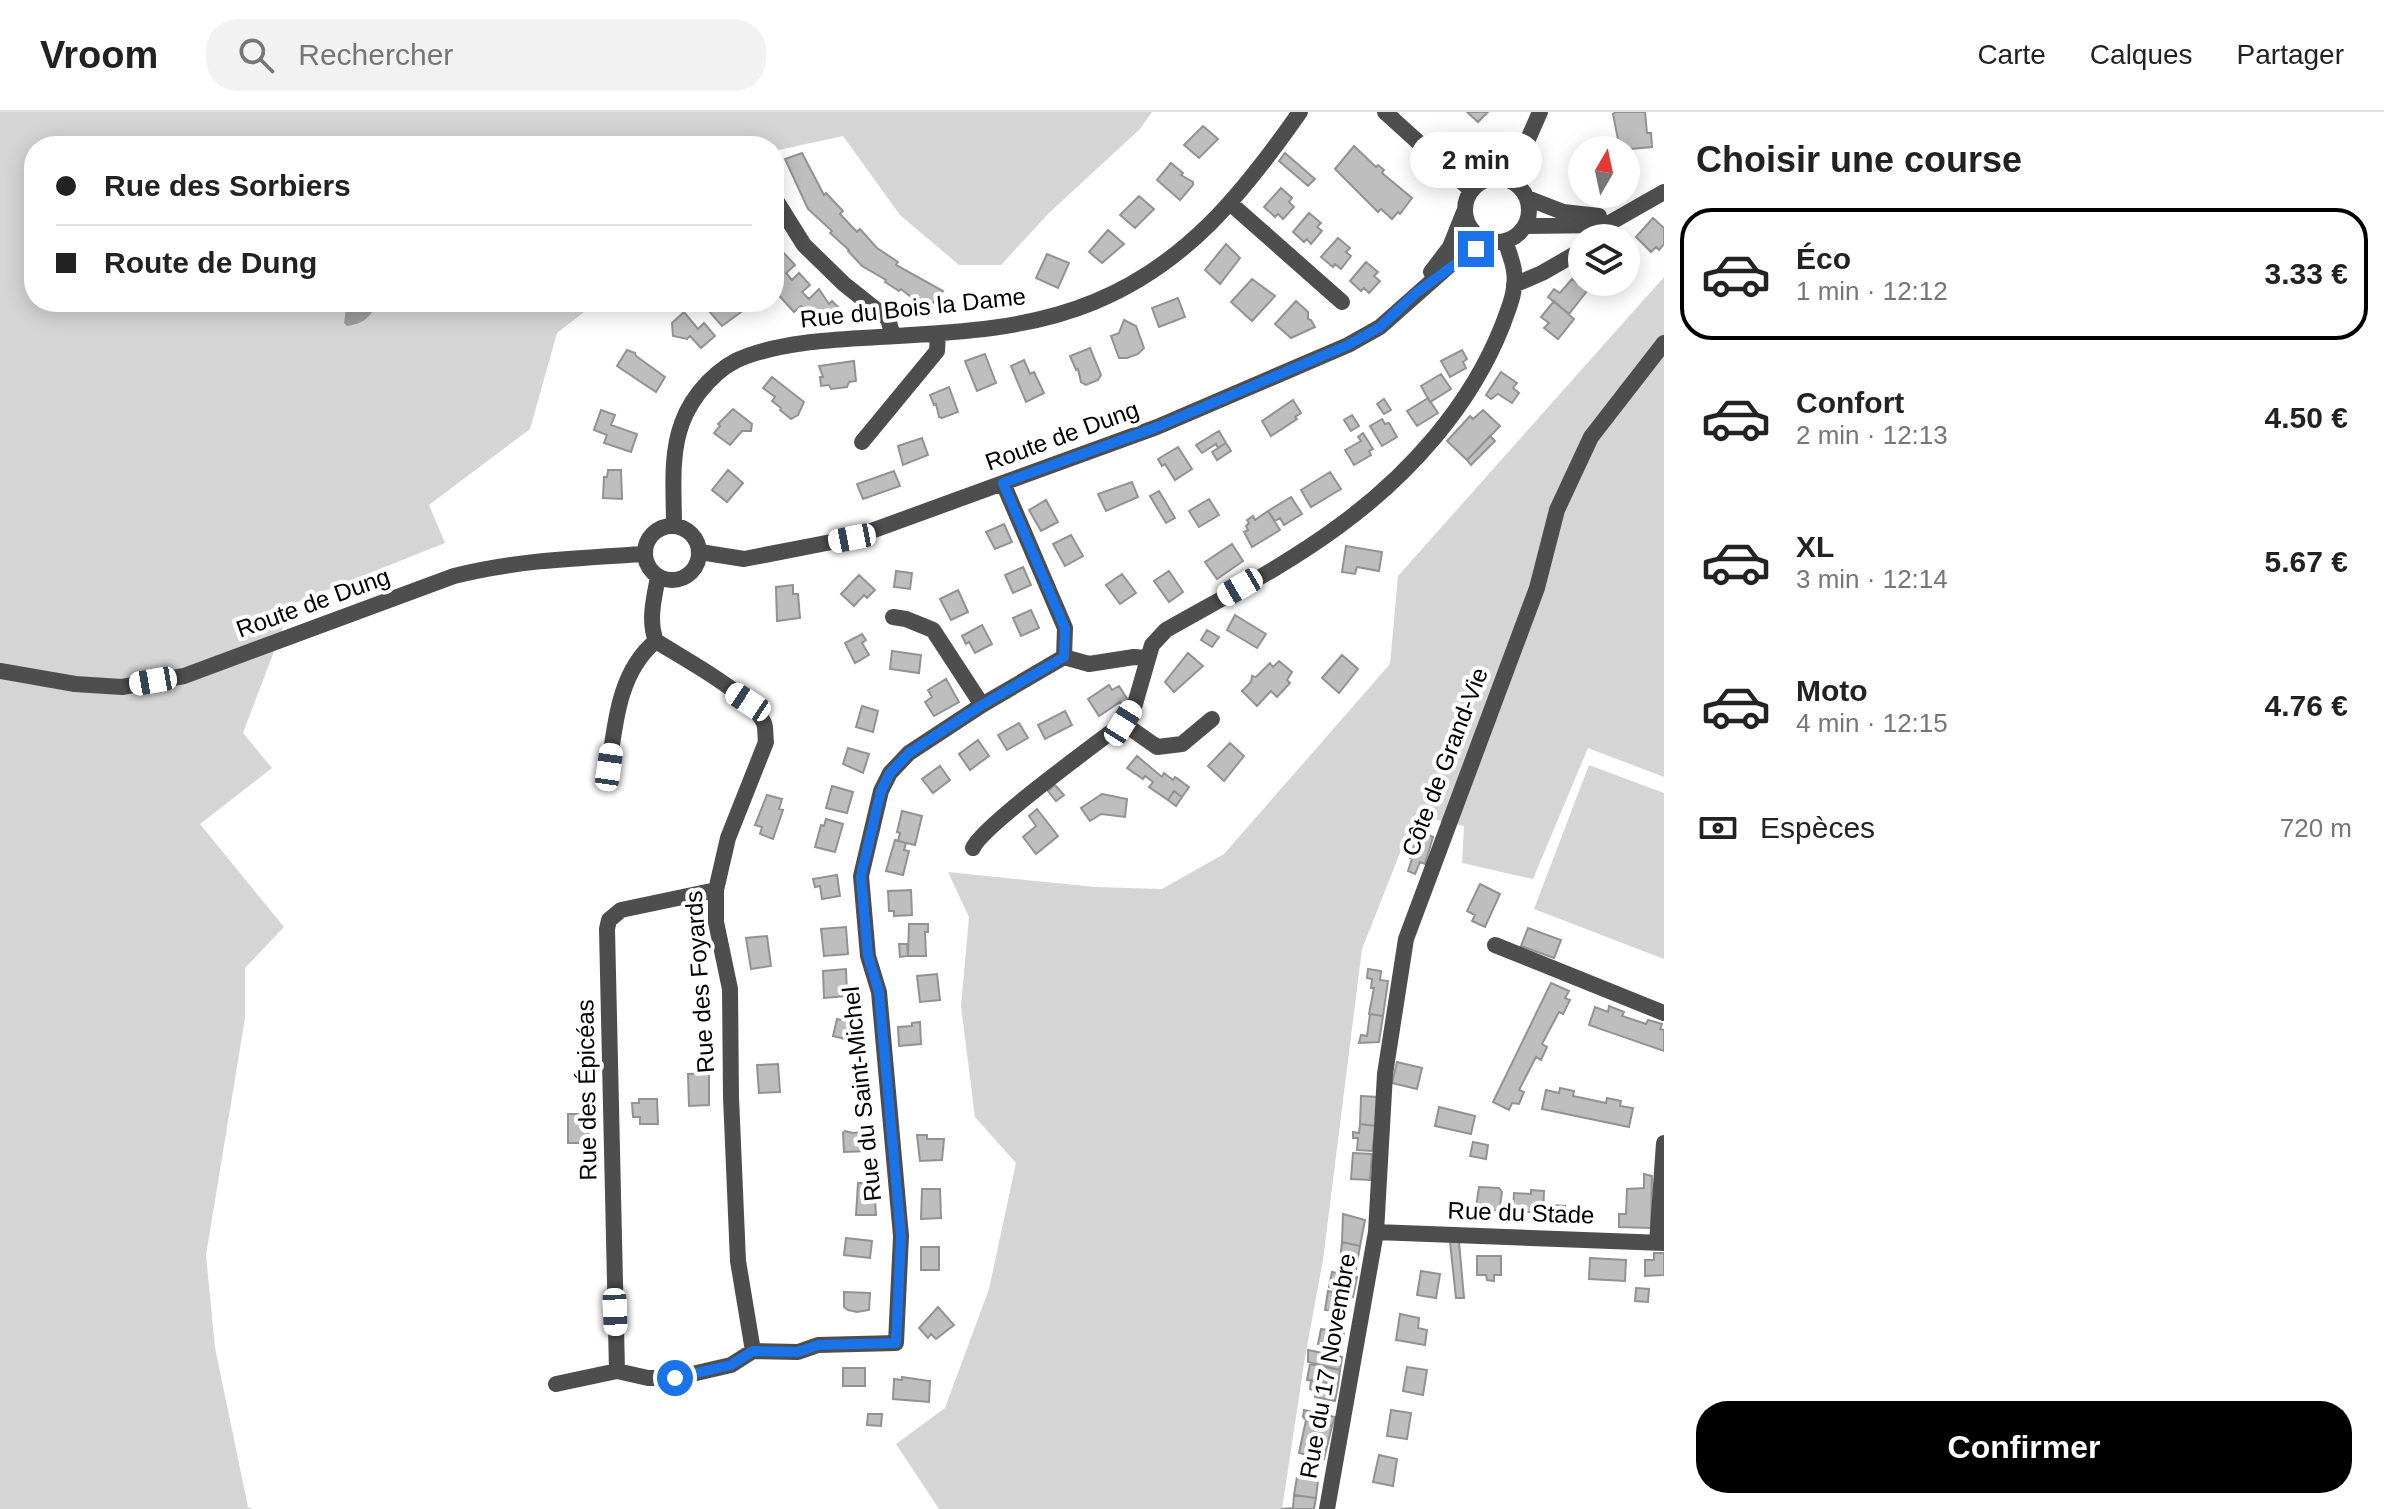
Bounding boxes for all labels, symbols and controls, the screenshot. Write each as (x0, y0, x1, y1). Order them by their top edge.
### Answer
search box (206, 19, 766, 91)
icon: search (234, 33, 278, 77)
text: Vroom (40, 34, 158, 76)
text: Rechercher (298, 38, 453, 71)
text: Carte (1977, 39, 2046, 70)
text: Calques (2090, 39, 2193, 70)
text: Partager (2237, 39, 2344, 70)
callout: 2 min (1410, 133, 1542, 189)
north arrow (1568, 136, 1640, 208)
map controls (1568, 136, 1640, 296)
text: Choisir une course (1696, 139, 2022, 180)
text: 2 min (1442, 145, 1510, 175)
text: Rue des Sorbiers (104, 169, 351, 202)
button: layers (1568, 224, 1640, 296)
route end (1458, 231, 1494, 267)
icon: car (1700, 238, 1772, 310)
text: Éco (1796, 242, 1851, 275)
text: Route de Dung (104, 246, 317, 279)
text: 3.33 € (2265, 257, 2348, 290)
text: 1 min · 12:12 (1796, 276, 1948, 306)
street label: Rue du Bois la Dame (799, 282, 1027, 333)
icon: car (1700, 382, 1772, 454)
text: Confort (1796, 386, 1904, 419)
street label: Route de Dung (981, 395, 1142, 476)
text: 4.50 € (2265, 401, 2348, 434)
text: 2 min · 12:13 (1796, 420, 1948, 450)
car (826, 522, 878, 554)
icon: car (1700, 526, 1772, 598)
text: XL (1796, 530, 1834, 563)
text: 5.67 € (2265, 545, 2348, 578)
street label: Route de Dung (232, 562, 393, 643)
text: 3 min · 12:14 (1796, 564, 1948, 594)
car (1213, 565, 1267, 609)
street label: Côte de Grand-Vie (1396, 664, 1493, 860)
car (127, 665, 179, 697)
icon: car (1700, 670, 1772, 742)
text: Moto (1796, 674, 1868, 707)
car (721, 679, 775, 725)
text: 4.76 € (2265, 689, 2348, 722)
car (1100, 696, 1146, 750)
text: 4 min · 12:15 (1796, 708, 1948, 738)
car (594, 742, 624, 792)
icon: cash (1696, 806, 1740, 850)
text: Espèces (1760, 811, 1875, 844)
text: 720 m (2280, 813, 2352, 843)
street label: Rue des Foyards (680, 890, 719, 1074)
street label: Rue du Saint-Michel (837, 985, 886, 1203)
street label: Rue des Épicéas (571, 999, 602, 1181)
street label: Rue du Stade (1447, 1196, 1595, 1229)
street label: Rue du 17 Novembre (1294, 1251, 1361, 1481)
car (602, 1288, 628, 1336)
route start (657, 1360, 693, 1396)
button: Confirmer (1696, 1401, 2352, 1493)

